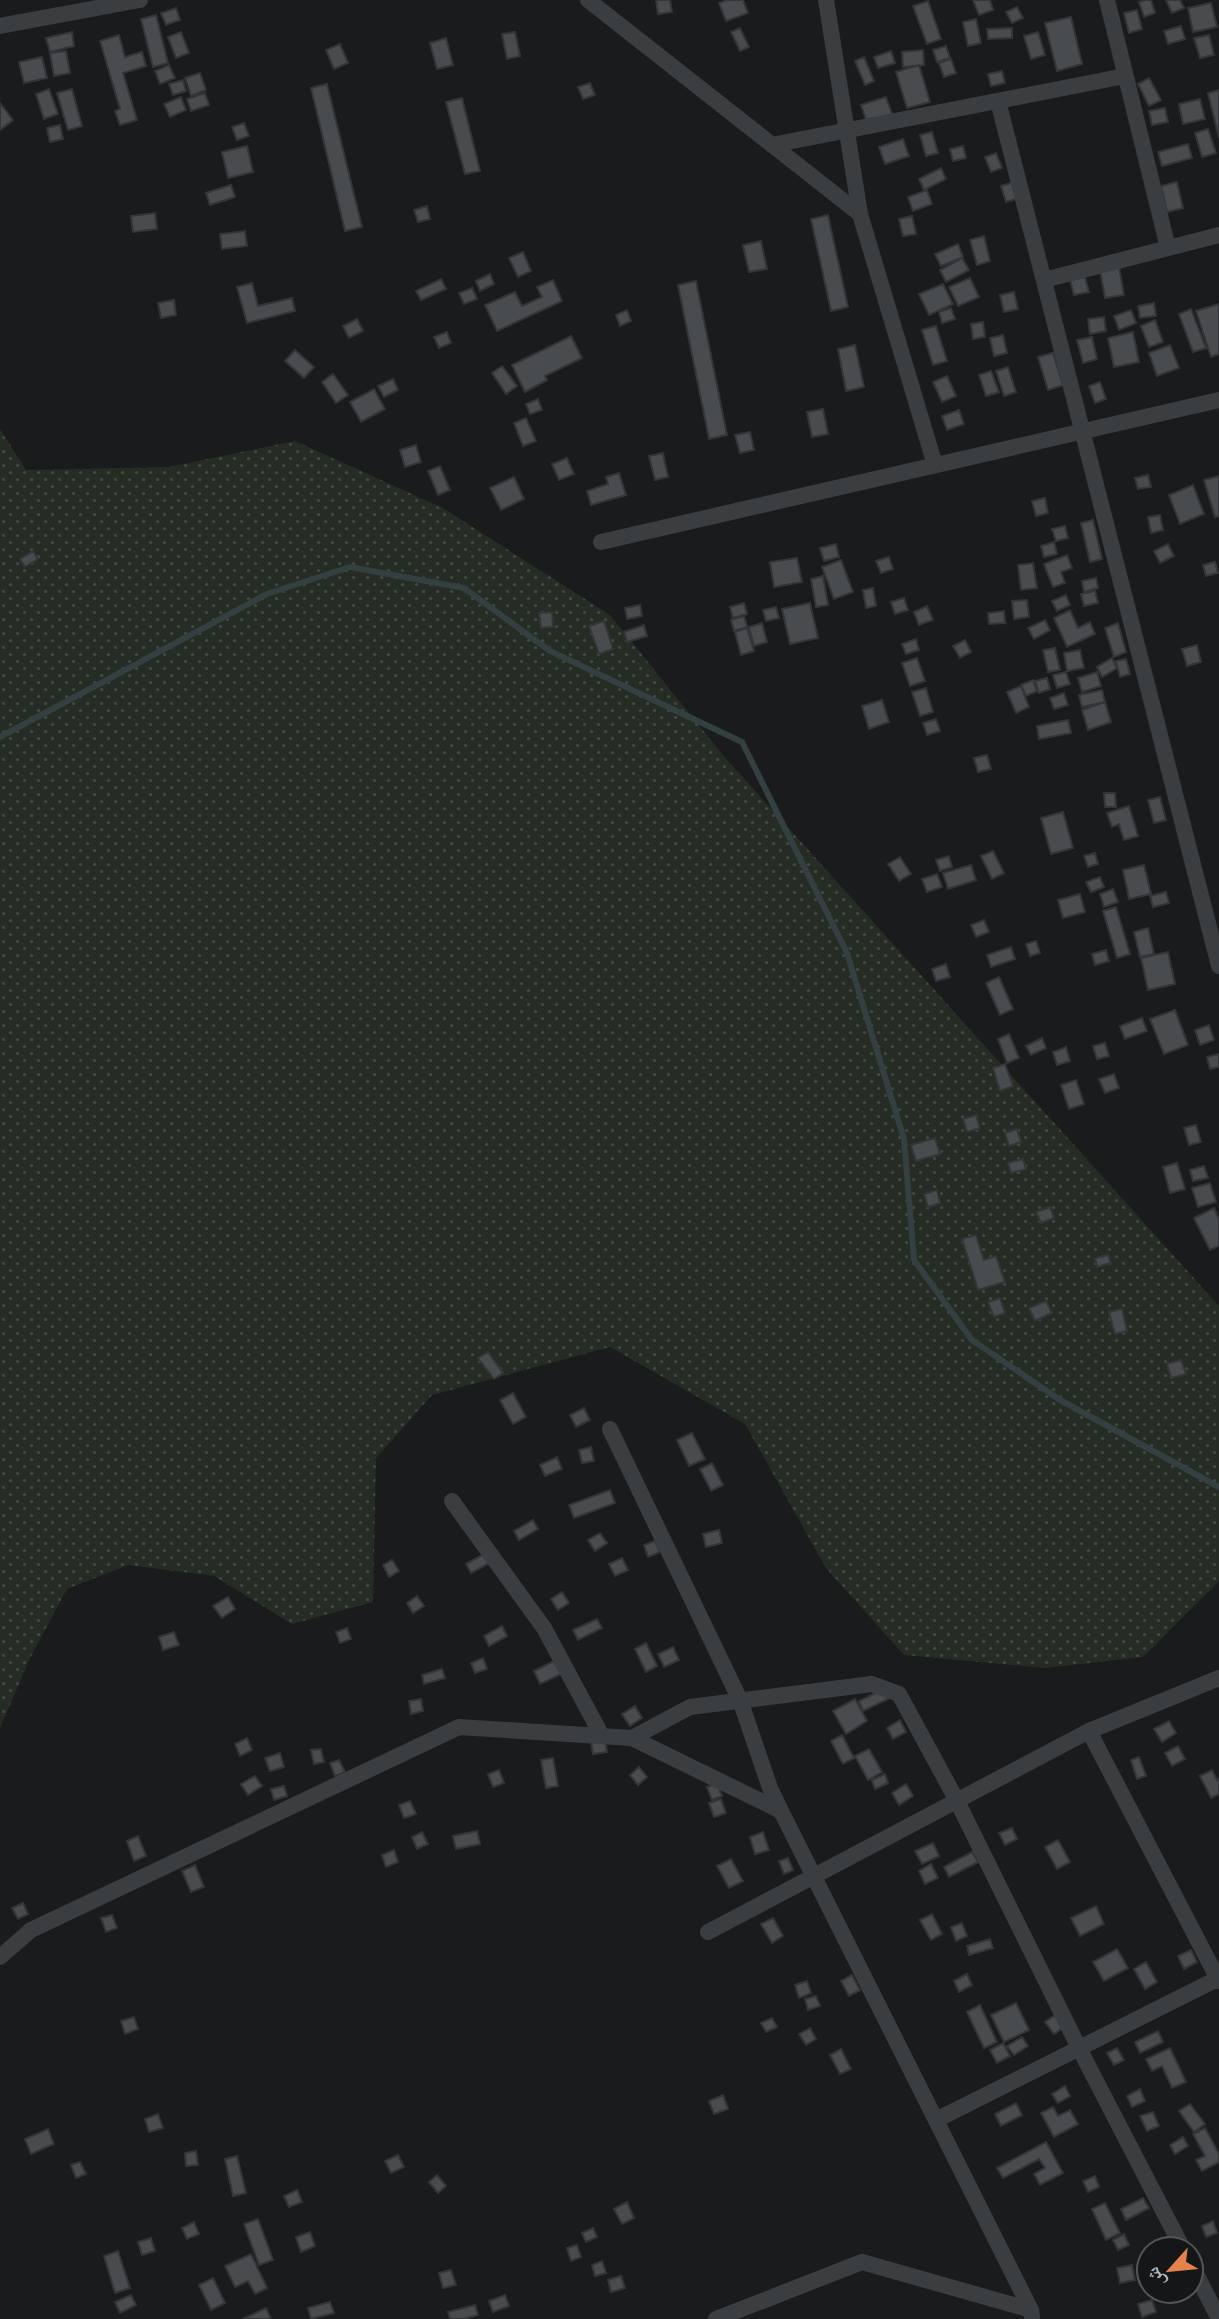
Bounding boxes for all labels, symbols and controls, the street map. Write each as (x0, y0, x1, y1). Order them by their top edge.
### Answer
north arrow (1135, 2235, 1205, 2305)
text: ش (1141, 2262, 1172, 2291)

